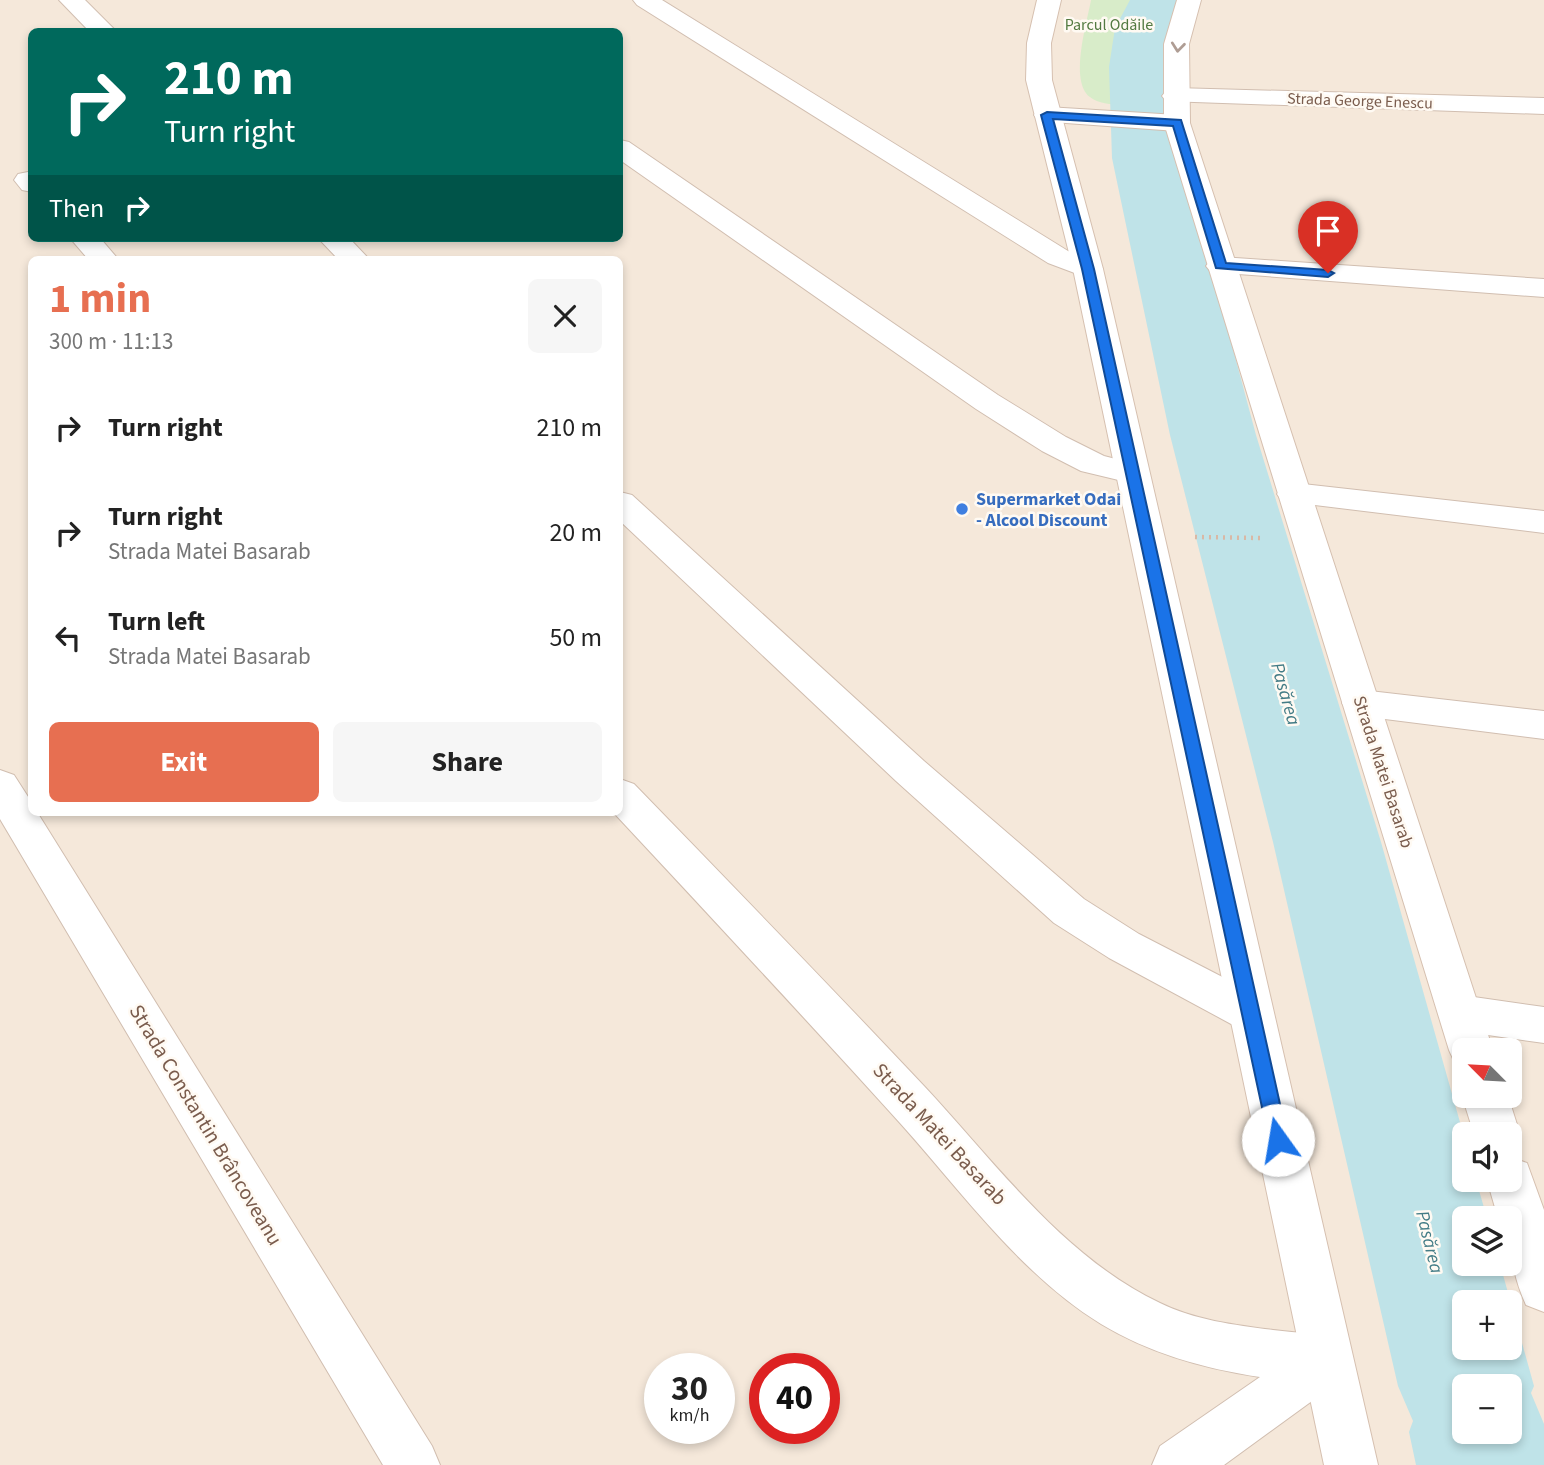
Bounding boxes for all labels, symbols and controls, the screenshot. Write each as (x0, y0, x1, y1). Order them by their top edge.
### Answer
park label: Parcul Odăile (1065, 14, 1153, 36)
one-way arrow (1171, 42, 1186, 53)
text: 210 m (164, 44, 293, 114)
icon: right (49, 56, 140, 147)
street label: Strada George Enescu (1287, 87, 1433, 115)
text: Turn right (164, 109, 295, 155)
icon: right (118, 189, 156, 227)
text: Then (49, 190, 104, 227)
pin (1298, 201, 1358, 273)
icon: arrive (1309, 212, 1347, 250)
text: 1 min (49, 269, 151, 329)
button: close (528, 279, 602, 353)
text: 300 m · 11:13 (49, 325, 173, 358)
icon: right (49, 409, 87, 447)
text: Turn right (108, 409, 223, 446)
text: 210 m (536, 409, 602, 446)
place label: Supermarket Odai - Alcool Discount (976, 487, 1121, 533)
text: Turn right (108, 498, 223, 535)
marker: Supermarket Odai - Alcool Discount (954, 501, 970, 517)
icon: right (49, 514, 87, 552)
text: 20 m (549, 514, 602, 551)
text: Strada Matei Basarab (108, 535, 311, 568)
text: Turn left (108, 603, 205, 640)
icon: left (49, 619, 87, 657)
text: 50 m (549, 619, 602, 656)
text: Strada Matei Basarab (108, 640, 311, 673)
water label: Pasărea (1263, 660, 1307, 728)
street label: Strada Matei Basarab (1347, 693, 1419, 851)
button: Exit (49, 722, 319, 802)
button: Share (333, 722, 602, 802)
street label: Strada Constantin Brâncoveanu (122, 999, 290, 1251)
north arrow (1452, 1038, 1522, 1108)
map controls (1452, 1038, 1522, 1444)
street label: Strada Matei Basarab (866, 1056, 1014, 1212)
position arrow (1241, 1103, 1315, 1177)
button: sound (1452, 1122, 1522, 1192)
button: layers (1452, 1206, 1522, 1276)
water label: Pasărea (1408, 1208, 1450, 1276)
button: + (1452, 1290, 1522, 1360)
speed limit sign: 40 (749, 1353, 840, 1444)
text: 30 (671, 1364, 708, 1414)
button: − (1452, 1374, 1522, 1444)
text: km/h (670, 1403, 709, 1428)

